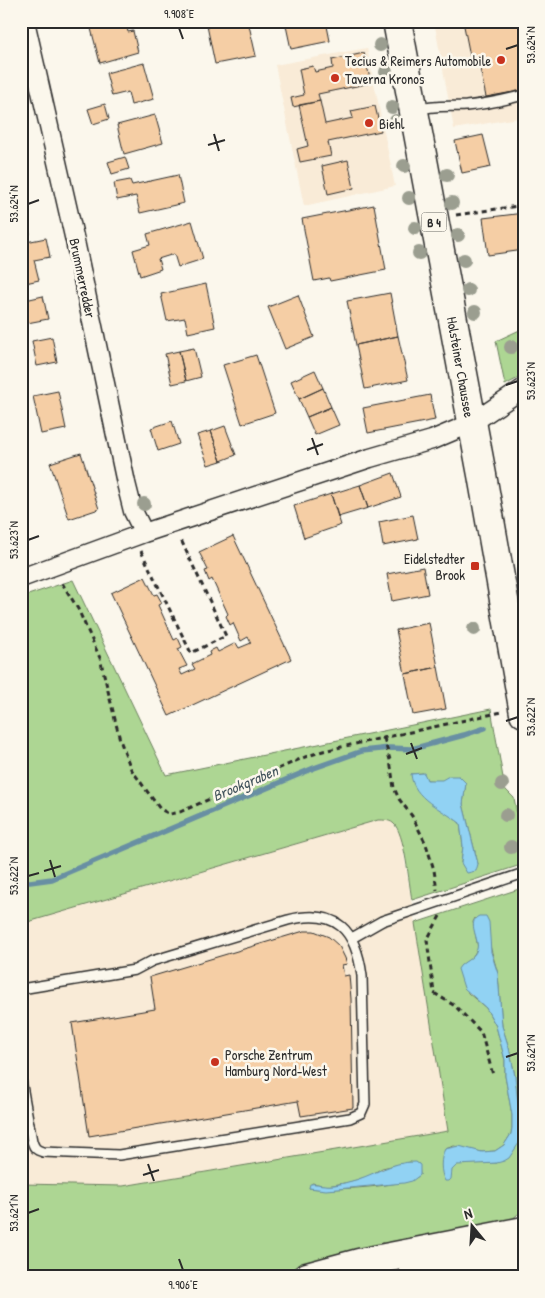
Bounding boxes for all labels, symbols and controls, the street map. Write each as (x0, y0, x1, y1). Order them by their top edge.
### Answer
text: 9.908°E (164, 5, 195, 22)
text: 53.624°N (522, 26, 539, 64)
place label: Tecius & Reimers Automobile (345, 51, 491, 70)
marker: Tecius & Reimers Automobile (495, 54, 507, 66)
place label: Taverna Kronos (345, 69, 424, 88)
marker: Taverna Kronos (329, 72, 341, 84)
place label: Biehl (379, 114, 405, 133)
marker: Biehl (363, 117, 375, 129)
text: 53.624°N (5, 185, 22, 223)
road number: B 4 (422, 212, 446, 232)
street label: Brummerredder (65, 236, 101, 320)
street label: Holsteiner Chaussee (443, 315, 479, 419)
text: 53.623°N (522, 362, 539, 400)
text: 53.623°N (5, 521, 22, 559)
place label: Eidelstedter Brook (404, 549, 466, 584)
marker: Eidelstedter Brook (469, 560, 481, 572)
text: 53.622°N (522, 698, 539, 736)
water label: Brookgraben (209, 759, 282, 806)
text: 53.622°N (5, 857, 22, 895)
text: 53.621°N (522, 1035, 539, 1071)
place label: Porsche Zentrum Hamburg Nord-West (225, 1045, 327, 1081)
marker: Porsche Zentrum Hamburg Nord-West (209, 1056, 221, 1068)
text: 53.621°N (5, 1195, 22, 1231)
north arrow (448, 1200, 498, 1250)
text: N (461, 1203, 475, 1223)
text: 9.906°E (168, 1276, 199, 1293)

